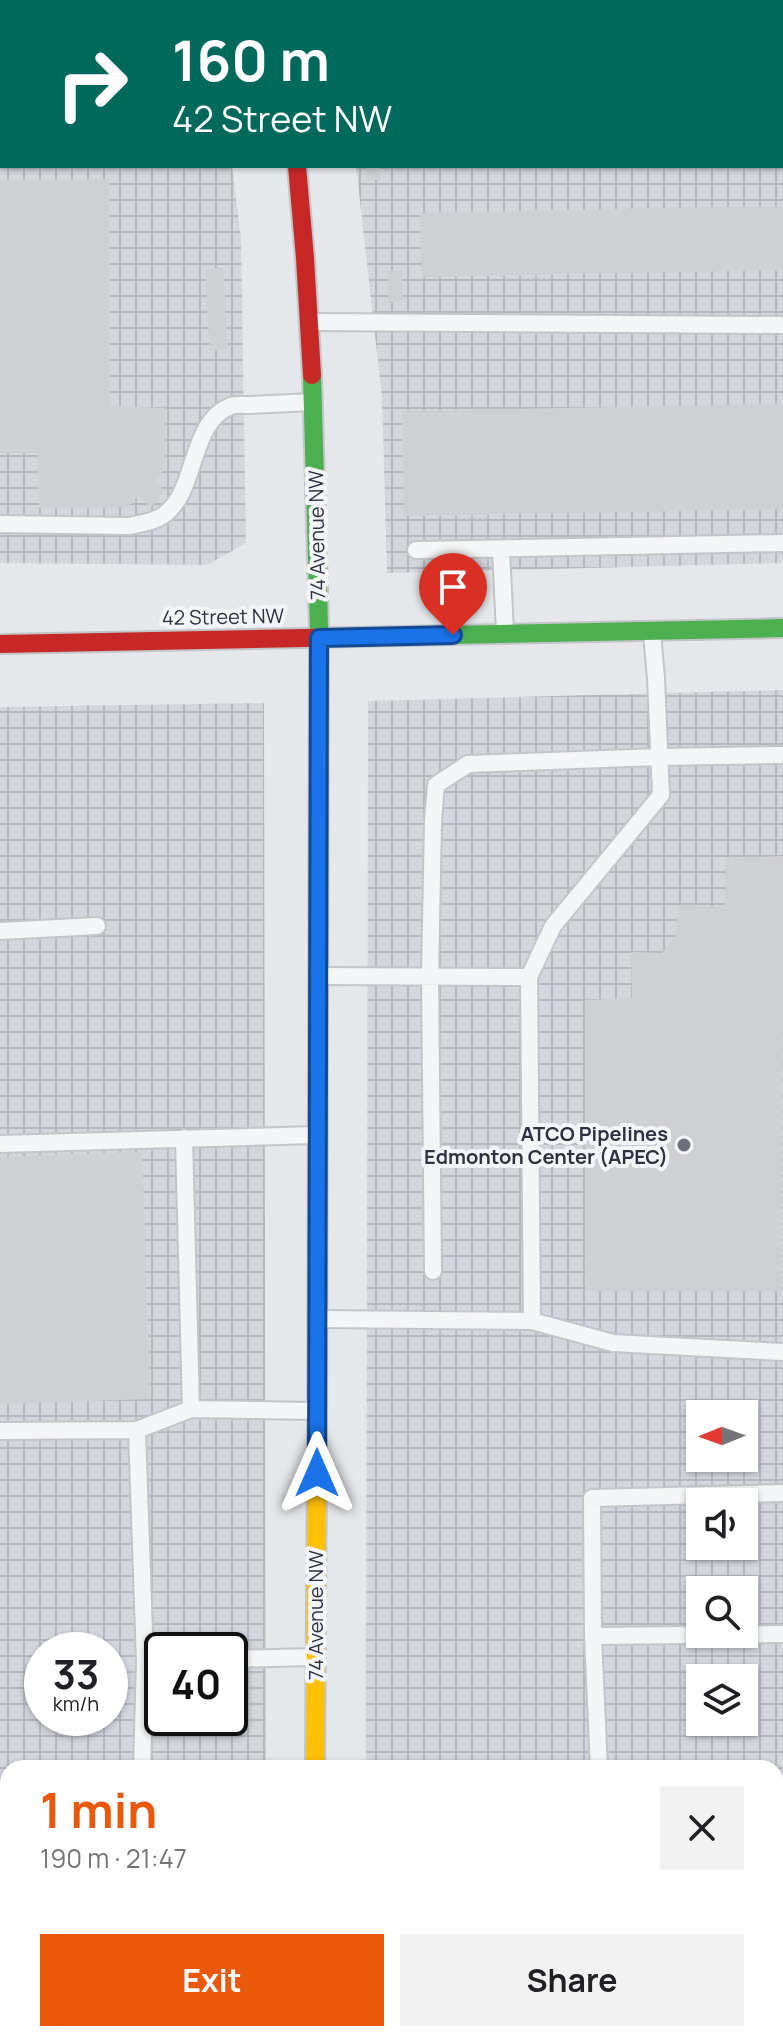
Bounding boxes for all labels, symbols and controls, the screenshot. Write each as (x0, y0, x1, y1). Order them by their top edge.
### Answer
text: 160 m (172, 21, 330, 98)
icon: right (40, 32, 144, 136)
text: 42 Street NW (172, 94, 392, 143)
street label: 74 Avenue NW (302, 470, 331, 600)
pin (419, 553, 487, 635)
icon: arrive (431, 565, 475, 609)
street label: 42 Street NW (162, 602, 285, 631)
place label: ATCO Pipelines Edmonton Center (APEC) (424, 1120, 668, 1170)
marker: ATCO Pipelines Edmonton Center (APEC) (675, 1136, 693, 1154)
north arrow (686, 1400, 758, 1472)
map controls (686, 1400, 758, 1736)
position arrow (275, 1431, 359, 1515)
button: sound (686, 1488, 758, 1560)
street label: 74 Avenue NW (302, 1550, 329, 1680)
button: search (686, 1576, 758, 1648)
speed limit sign: 40 (144, 1632, 248, 1736)
text: 33 (53, 1646, 99, 1701)
button: layers (686, 1664, 758, 1736)
text: km/h (53, 1690, 99, 1717)
text: 1 min (40, 1777, 157, 1842)
button: close (660, 1786, 744, 1870)
text: 190 m · 21:47 (40, 1840, 187, 1876)
button: Exit (40, 1934, 384, 2026)
button: Share (400, 1934, 744, 2026)

